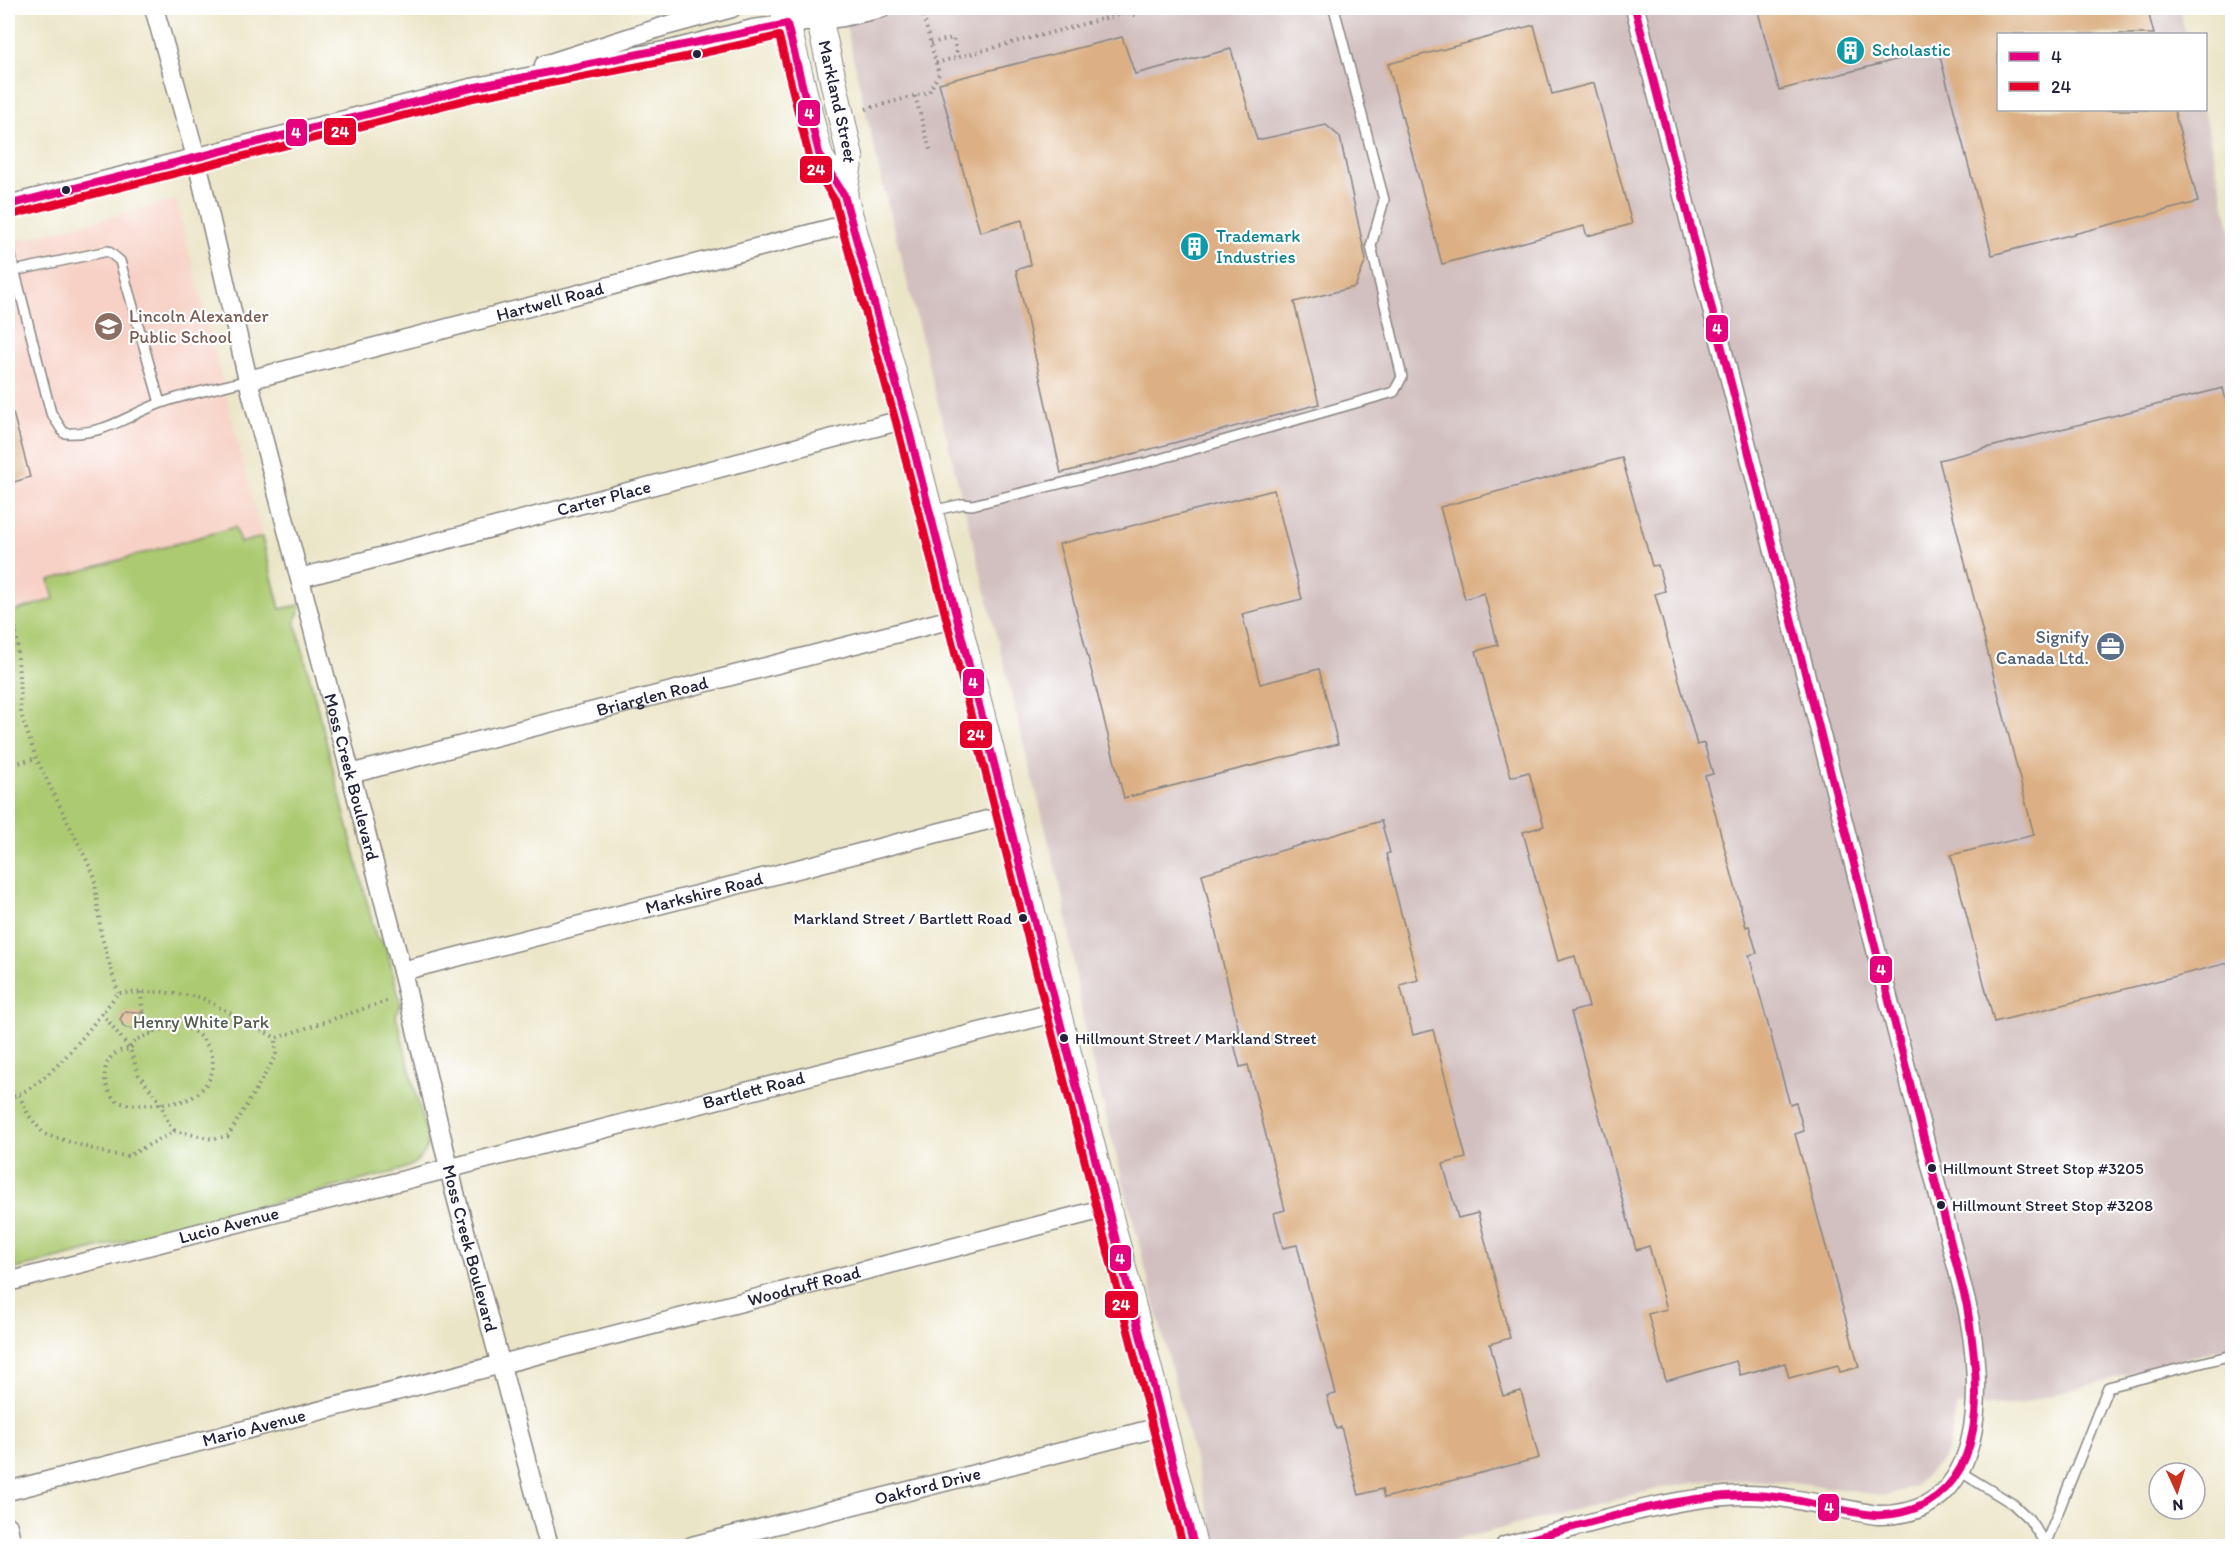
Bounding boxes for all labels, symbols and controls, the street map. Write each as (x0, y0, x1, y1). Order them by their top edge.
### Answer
legend (1997, 33, 2207, 111)
building icon: Scholastic (1835, 34, 1867, 66)
street label: Markland Street (813, 38, 861, 165)
place label: Scholastic (1872, 39, 1951, 61)
text: 4 (2051, 46, 2062, 68)
unlabelled marker (691, 48, 703, 60)
text: 24 (2051, 76, 2071, 98)
line badge: 4 (797, 99, 821, 127)
text: 4 (804, 104, 814, 123)
line badge: 24 (323, 117, 357, 146)
line badge: 4 (285, 118, 308, 147)
text: 24 (331, 122, 349, 141)
text: 4 (291, 123, 301, 142)
line badge: 24 (799, 155, 833, 184)
text: 24 (807, 160, 825, 179)
unlabelled marker (60, 184, 72, 196)
place label: Trademark Industries (1216, 225, 1300, 268)
building icon: Trademark Industries (1179, 230, 1211, 262)
street label: Hartwell Road (494, 277, 606, 326)
place label: Lincoln Alexander Public School (129, 305, 269, 348)
school or university icon: Lincoln Alexander Public School (92, 310, 124, 342)
line badge: 4 (1705, 314, 1729, 343)
text: 4 (1712, 319, 1722, 338)
street label: Carter Place (554, 475, 653, 521)
place label: Signify Canada Ltd. (1996, 626, 2090, 669)
office icon: Signify Canada Ltd. (2094, 631, 2126, 663)
line badge: 4 (962, 668, 985, 697)
street label: Briarglen Road (594, 671, 710, 721)
text: 4 (968, 673, 978, 692)
street label: Moss Creek Boulevard (319, 691, 384, 863)
line badge: 24 (959, 720, 993, 749)
text: 24 (967, 725, 985, 744)
street label: Markshire Road (643, 867, 765, 919)
place label: Markland Street / Bartlett Road (793, 909, 1012, 928)
marker: Markland Street / Bartlett Road (1017, 912, 1029, 924)
line badge: 4 (1869, 955, 1893, 984)
text: 4 (1876, 960, 1886, 979)
park label: Henry White Park (133, 1011, 270, 1033)
place label: Hillmount Street / Markland Street (1075, 1029, 1316, 1048)
marker: Hillmount Street / Markland Street (1058, 1032, 1070, 1044)
street label: Bartlett Road (700, 1066, 807, 1114)
place label: Hillmount Street Stop #3205 (1943, 1159, 2144, 1178)
street label: Moss Creek Boulevard (438, 1162, 503, 1335)
marker: Hillmount Street Stop #3205 (1926, 1162, 1938, 1174)
place label: Hillmount Street Stop #3208 (1952, 1196, 2153, 1215)
marker: Hillmount Street Stop #3208 (1935, 1199, 1947, 1211)
street label: Lucio Avenue (176, 1202, 281, 1249)
line badge: 4 (1109, 1244, 1132, 1272)
text: 4 (1115, 1249, 1125, 1268)
street label: Woodruff Road (745, 1261, 863, 1311)
line badge: 24 (1104, 1290, 1139, 1319)
text: 24 (1112, 1295, 1130, 1314)
street label: Mario Avenue (200, 1404, 308, 1451)
north arrow (2147, 1461, 2207, 1521)
street label: Oakford Drive (872, 1462, 983, 1510)
line badge: 4 (1817, 1493, 1840, 1522)
text: N (2172, 1496, 2184, 1515)
text: 4 (1824, 1498, 1834, 1517)

